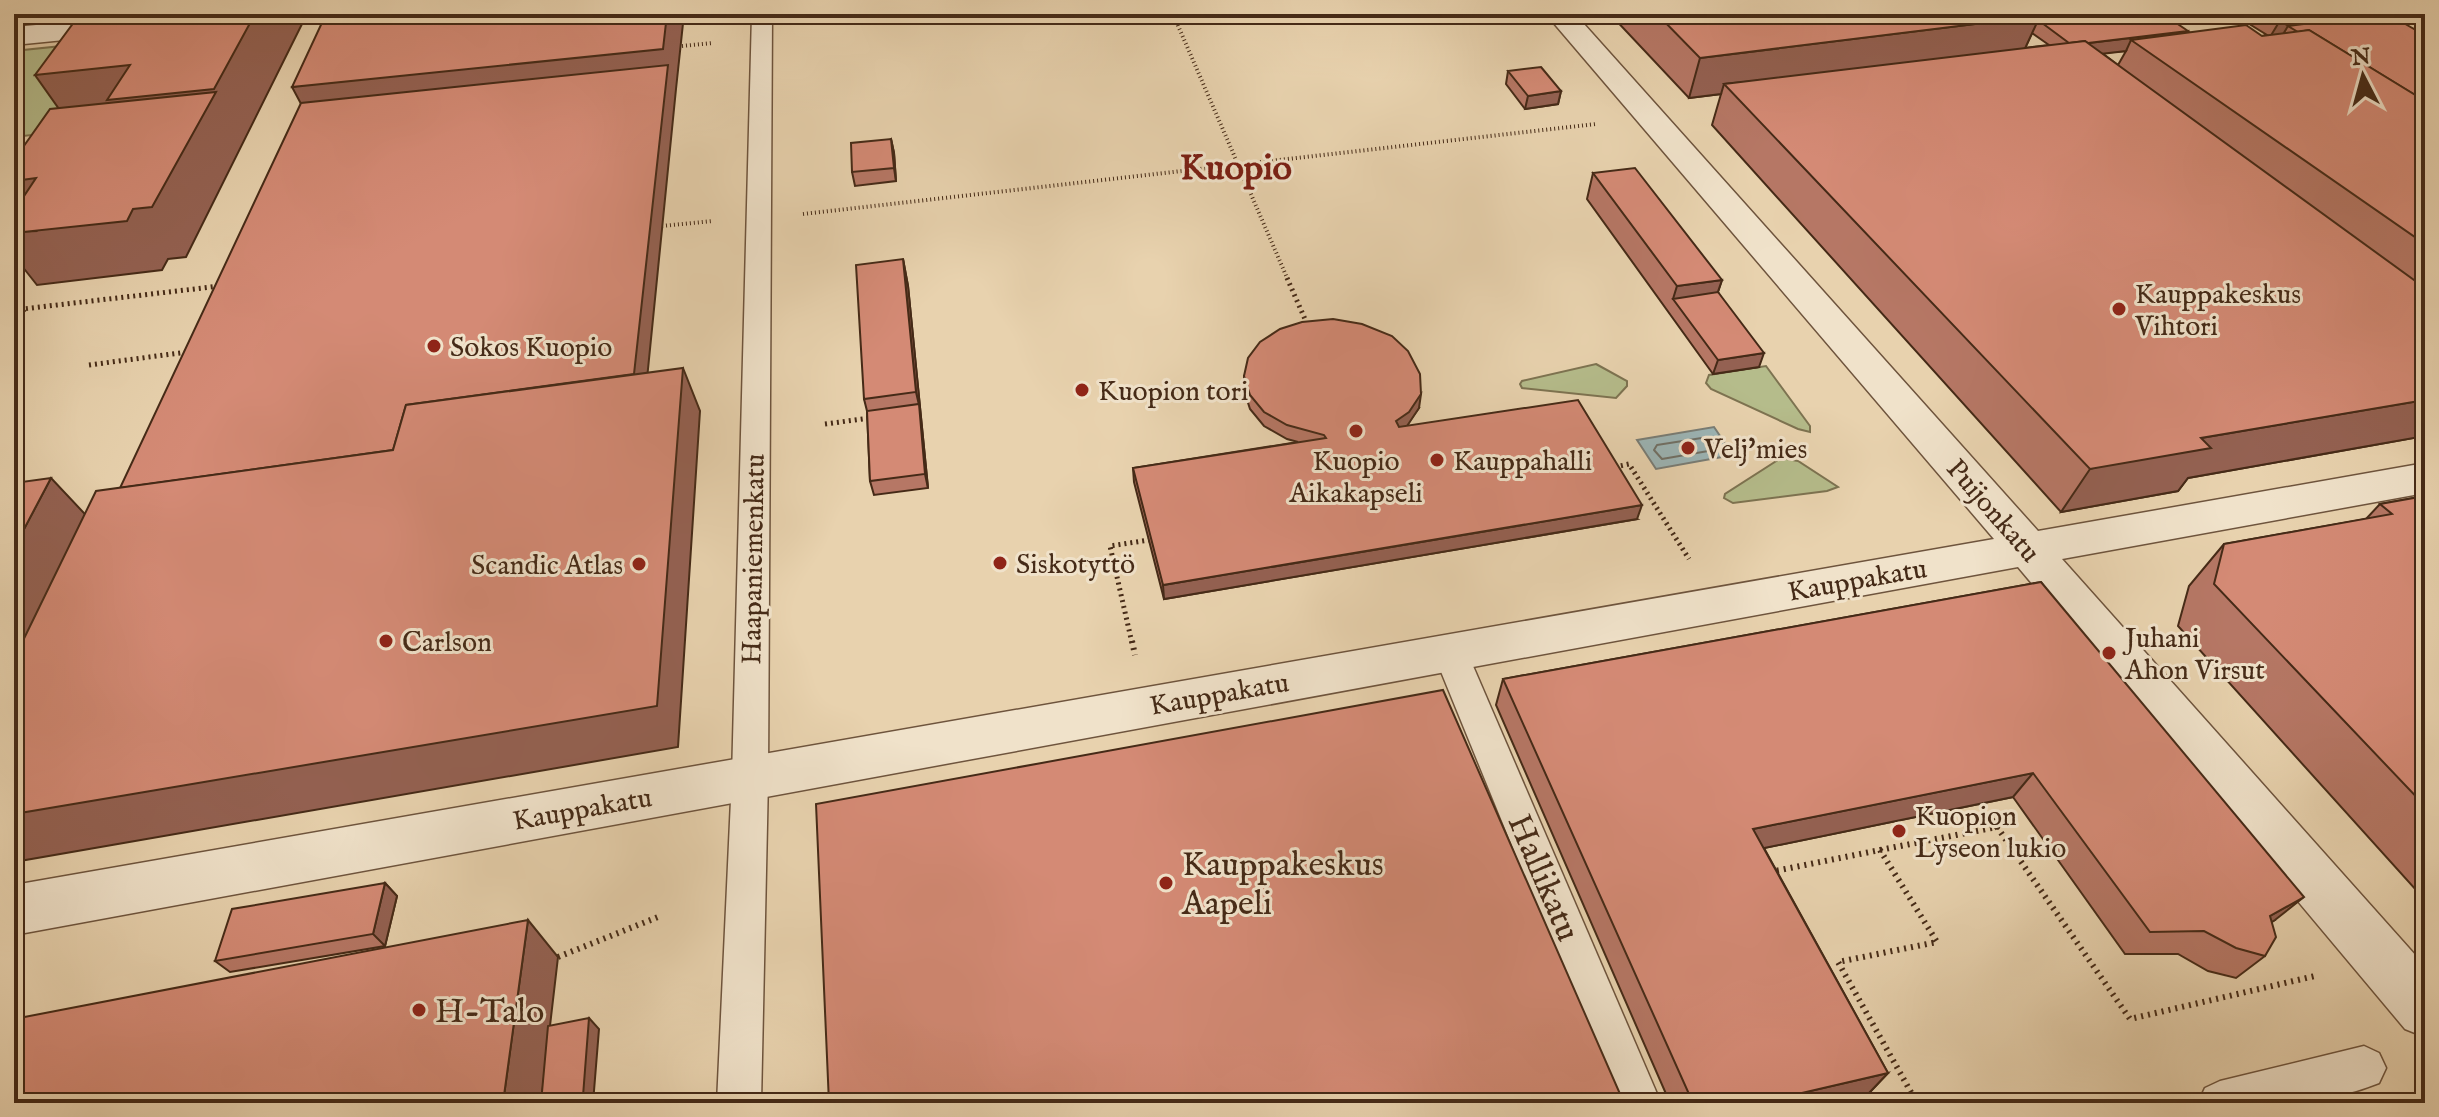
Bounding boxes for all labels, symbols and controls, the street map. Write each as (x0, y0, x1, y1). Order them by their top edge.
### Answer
north arrow (2323, 36, 2403, 116)
text: N (2349, 43, 2372, 73)
district label: Kuopio (1180, 146, 1292, 192)
place label: Kauppakeskus Vihtori (2134, 278, 2301, 345)
marker: Kauppakeskus Vihtori (2110, 300, 2128, 318)
place label: Sokos Kuopio (450, 331, 612, 366)
marker: Sokos Kuopio (425, 337, 443, 355)
place label: Kuopion tori (1098, 375, 1248, 410)
marker: Kuopion tori (1073, 381, 1091, 399)
marker: Kuopio Aikakapseli (1347, 422, 1365, 440)
place label: Velj'mies (1703, 433, 1807, 468)
marker: Velj'mies (1679, 439, 1697, 457)
place label: Kuopio Aikakapseli (1288, 445, 1423, 512)
place label: Kauppahalli (1453, 445, 1592, 480)
marker: Kauppahalli (1428, 451, 1446, 469)
street label: Haapaniemenkatu (735, 453, 774, 665)
street label: Puijonkatu (1938, 453, 2047, 571)
place label: Siskotyttö (1016, 548, 1135, 583)
place label: Scandic Atlas (471, 549, 623, 584)
street label: Kauppakatu (1785, 552, 1930, 611)
marker: Siskotyttö (991, 554, 1009, 572)
marker: Scandic Atlas (630, 555, 648, 573)
place label: Juhani Ahon Virsut (2122, 622, 2265, 689)
place label: Carlson (402, 626, 492, 661)
marker: Carlson (377, 632, 395, 650)
marker: Juhani Ahon Virsut (2100, 644, 2118, 662)
street label: Kauppakatu (1147, 666, 1292, 725)
street label: Kauppakatu (510, 781, 655, 840)
place label: Kuopion Lyseon lukio (1915, 800, 2066, 867)
street label: Hallikatu (1497, 808, 1589, 948)
marker: Kuopion Lyseon lukio (1890, 822, 1908, 840)
place label: Kauppakeskus Aapeli (1181, 844, 1384, 926)
marker: Kauppakeskus Aapeli (1157, 874, 1175, 892)
place label: H-Talo (435, 991, 544, 1034)
marker: H-Talo (410, 1001, 428, 1019)

